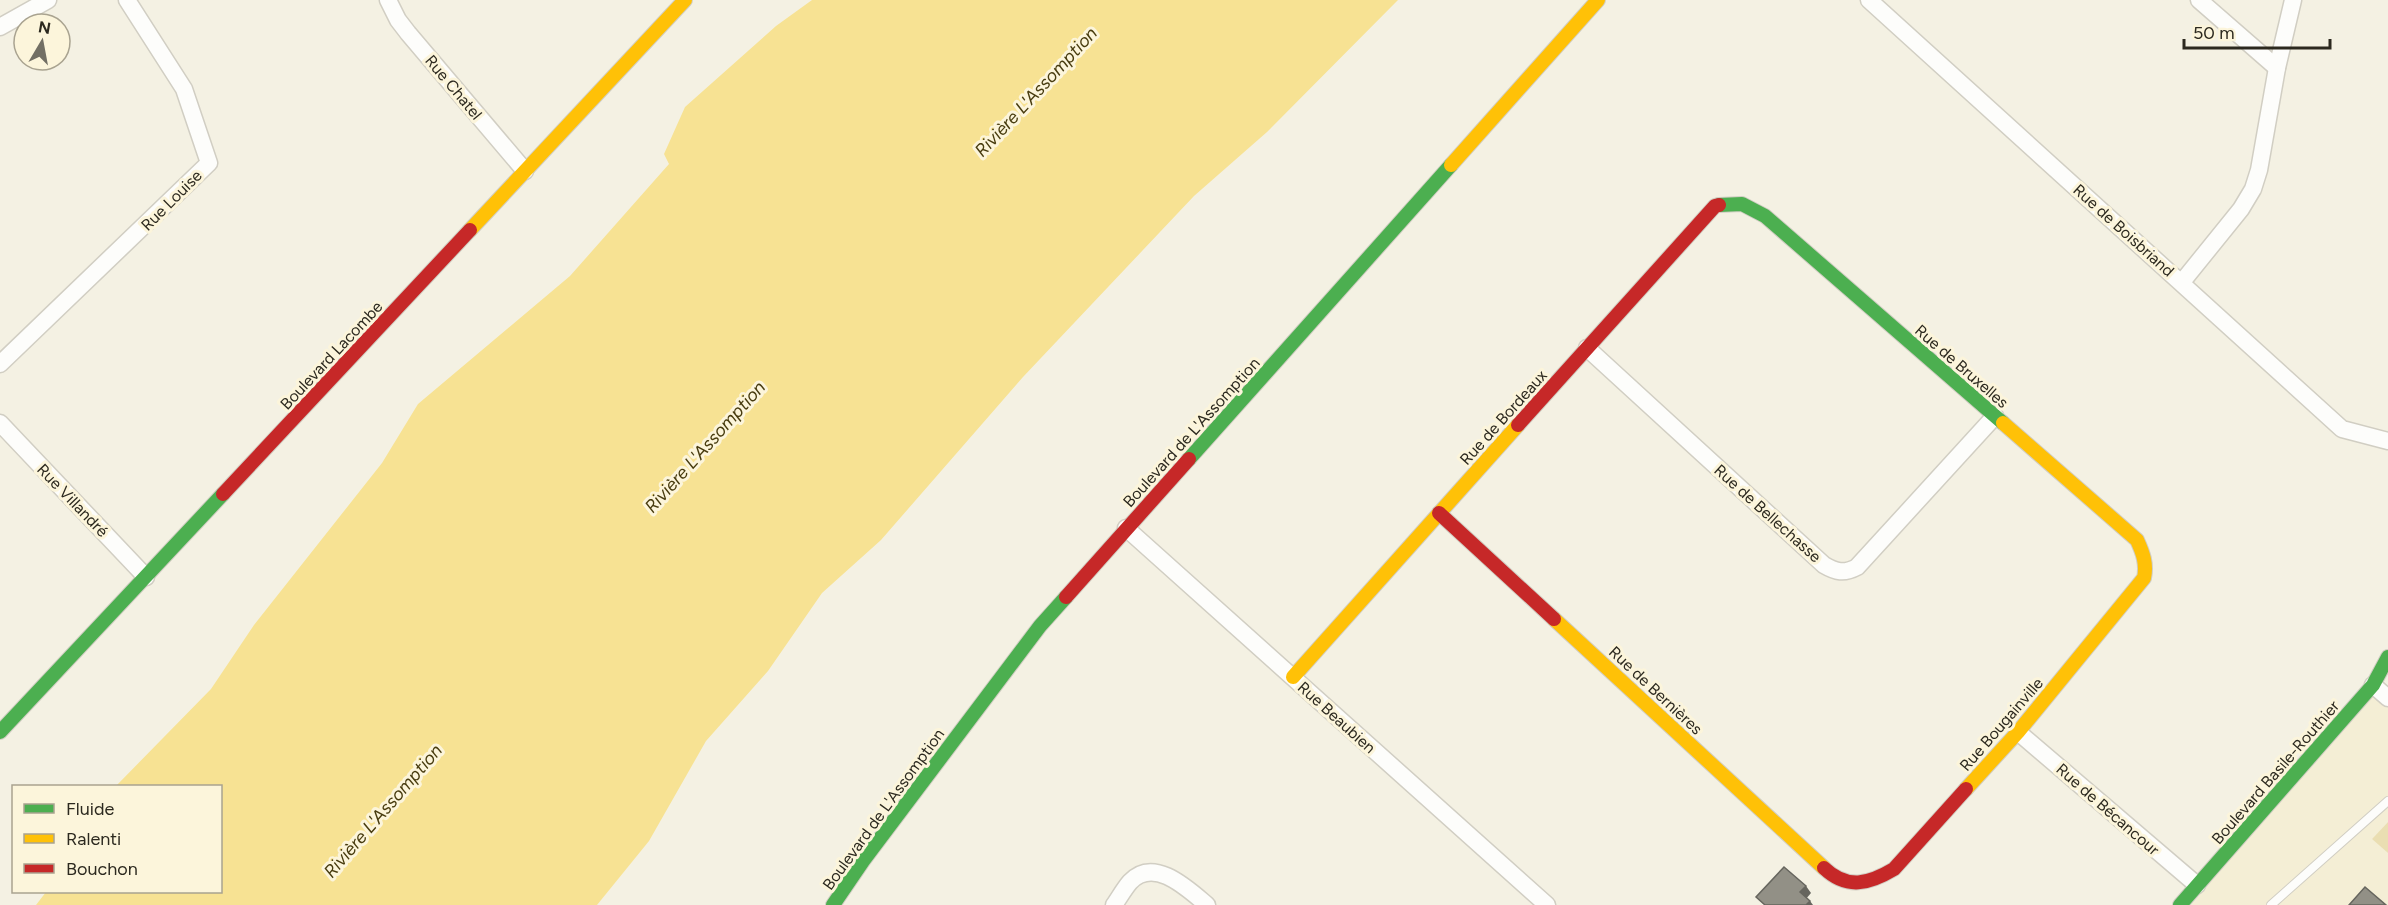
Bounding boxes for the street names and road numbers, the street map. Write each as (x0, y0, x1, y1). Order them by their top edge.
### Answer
street label: Rue Chatel (421, 51, 486, 124)
street label: Rue Louise (137, 166, 206, 235)
street label: Rue de Boisbriand (2069, 180, 2178, 281)
street label: Boulevard Lacombe (276, 297, 387, 413)
street label: Rue de Bruxelles (1911, 321, 2012, 412)
street label: Boulevard de L'Assomption (1119, 354, 1264, 511)
street label: Rue de Bordeaux (1456, 366, 1551, 469)
street label: Rue Villandré (33, 460, 112, 541)
street label: Rue de Bellechasse (1710, 460, 1825, 567)
street label: Rue de Bernières (1605, 642, 1706, 738)
street label: Rue Bougainville (1956, 674, 2047, 775)
street label: Rue Beaubien (1294, 678, 1379, 757)
street label: Boulevard Basile-Routhier (2208, 696, 2343, 848)
street label: Boulevard de L'Assomption (818, 725, 948, 894)
street label: Rue de Bécancour (2052, 759, 2163, 860)

